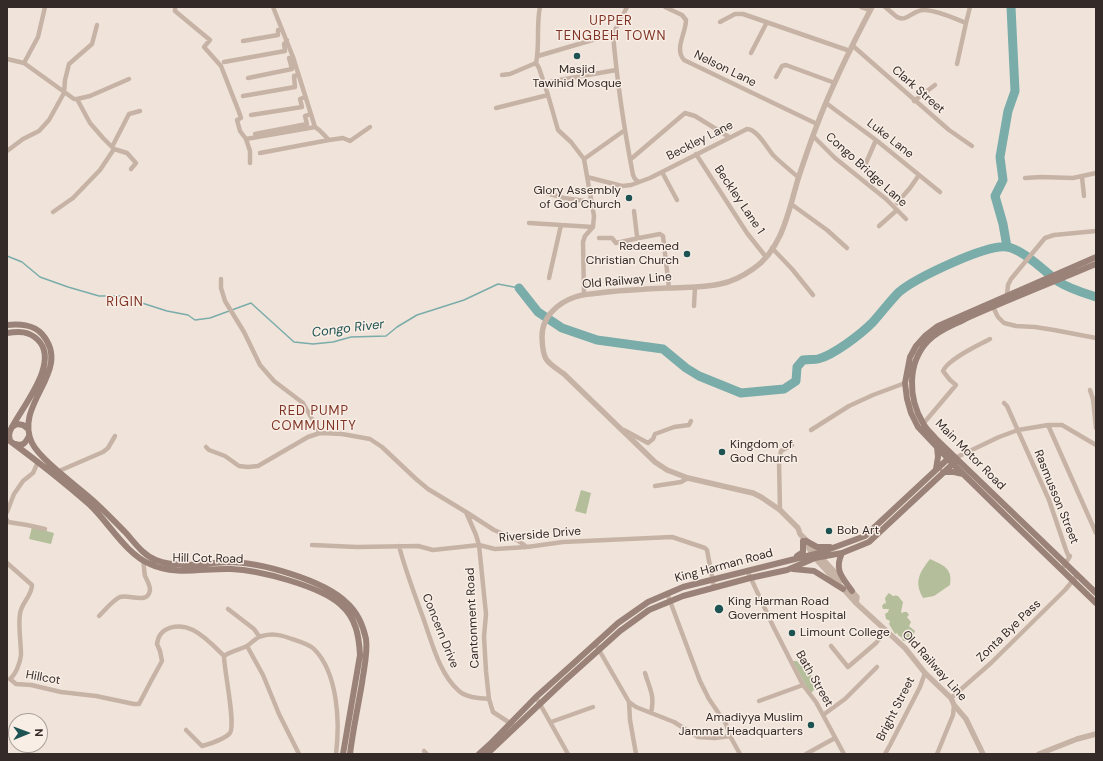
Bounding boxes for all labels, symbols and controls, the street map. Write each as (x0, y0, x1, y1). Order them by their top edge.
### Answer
district label: UPPER TENGBEH TOWN (555, 14, 667, 45)
street label: Nelson Lane (691, 48, 759, 90)
marker: Masjid Tawihid Mosque (572, 51, 582, 61)
place label: Masjid Tawihid Mosque (532, 63, 622, 91)
street label: Clark Street (889, 63, 947, 117)
street label: Luke Lane (864, 116, 916, 162)
street label: Beckley Lane (664, 118, 736, 164)
street label: Congo Bridge Lane (822, 130, 910, 210)
street label: Beckley Lane 1 (711, 163, 767, 237)
place label: Glory Assembly of God Church (533, 184, 621, 212)
marker: Glory Assembly of God Church (624, 193, 634, 203)
place label: Redeemed Christian Church (586, 240, 679, 268)
marker: Redeemed Christian Church (682, 249, 692, 259)
street label: Old Railway Line (582, 270, 672, 292)
district label: RIGIN (106, 295, 144, 311)
water label: Congo River (311, 317, 385, 341)
district label: RED PUMP COMMUNITY (271, 404, 357, 435)
street label: Main Motor Road (932, 417, 1008, 493)
place label: Kingdom of God Church (730, 438, 797, 466)
marker: Kingdom of God Church (717, 447, 727, 457)
street label: Rasmusson Street (1031, 448, 1081, 546)
street label: Riverside Drive (498, 524, 582, 546)
place label: Bob Art (837, 524, 879, 538)
marker: Bob Art (824, 526, 834, 536)
street label: King Harman Road (673, 546, 775, 586)
street label: Hill Cot Road (172, 551, 244, 567)
street label: Cantonment Road (463, 567, 483, 669)
street label: Concern Drive (418, 592, 462, 670)
place label: King Harman Road Government Hospital (728, 595, 846, 623)
street label: Zonta Bye Pass (974, 597, 1044, 665)
marker: King Harman Road Government Hospital (713, 603, 725, 615)
place label: Limount College (800, 626, 890, 640)
marker: Limount College (787, 628, 797, 638)
street label: Old Railway Line (899, 628, 969, 704)
street label: Bath Street (792, 648, 836, 710)
street label: Hillcot (25, 668, 61, 688)
street label: Bright Street (874, 675, 918, 743)
place label: Amadiyya Muslim Jammat Headquarters (679, 711, 803, 739)
north arrow (8, 713, 48, 753)
marker: Amadiyya Muslim Jammat Headquarters (806, 720, 816, 730)
text: N (32, 729, 46, 737)

